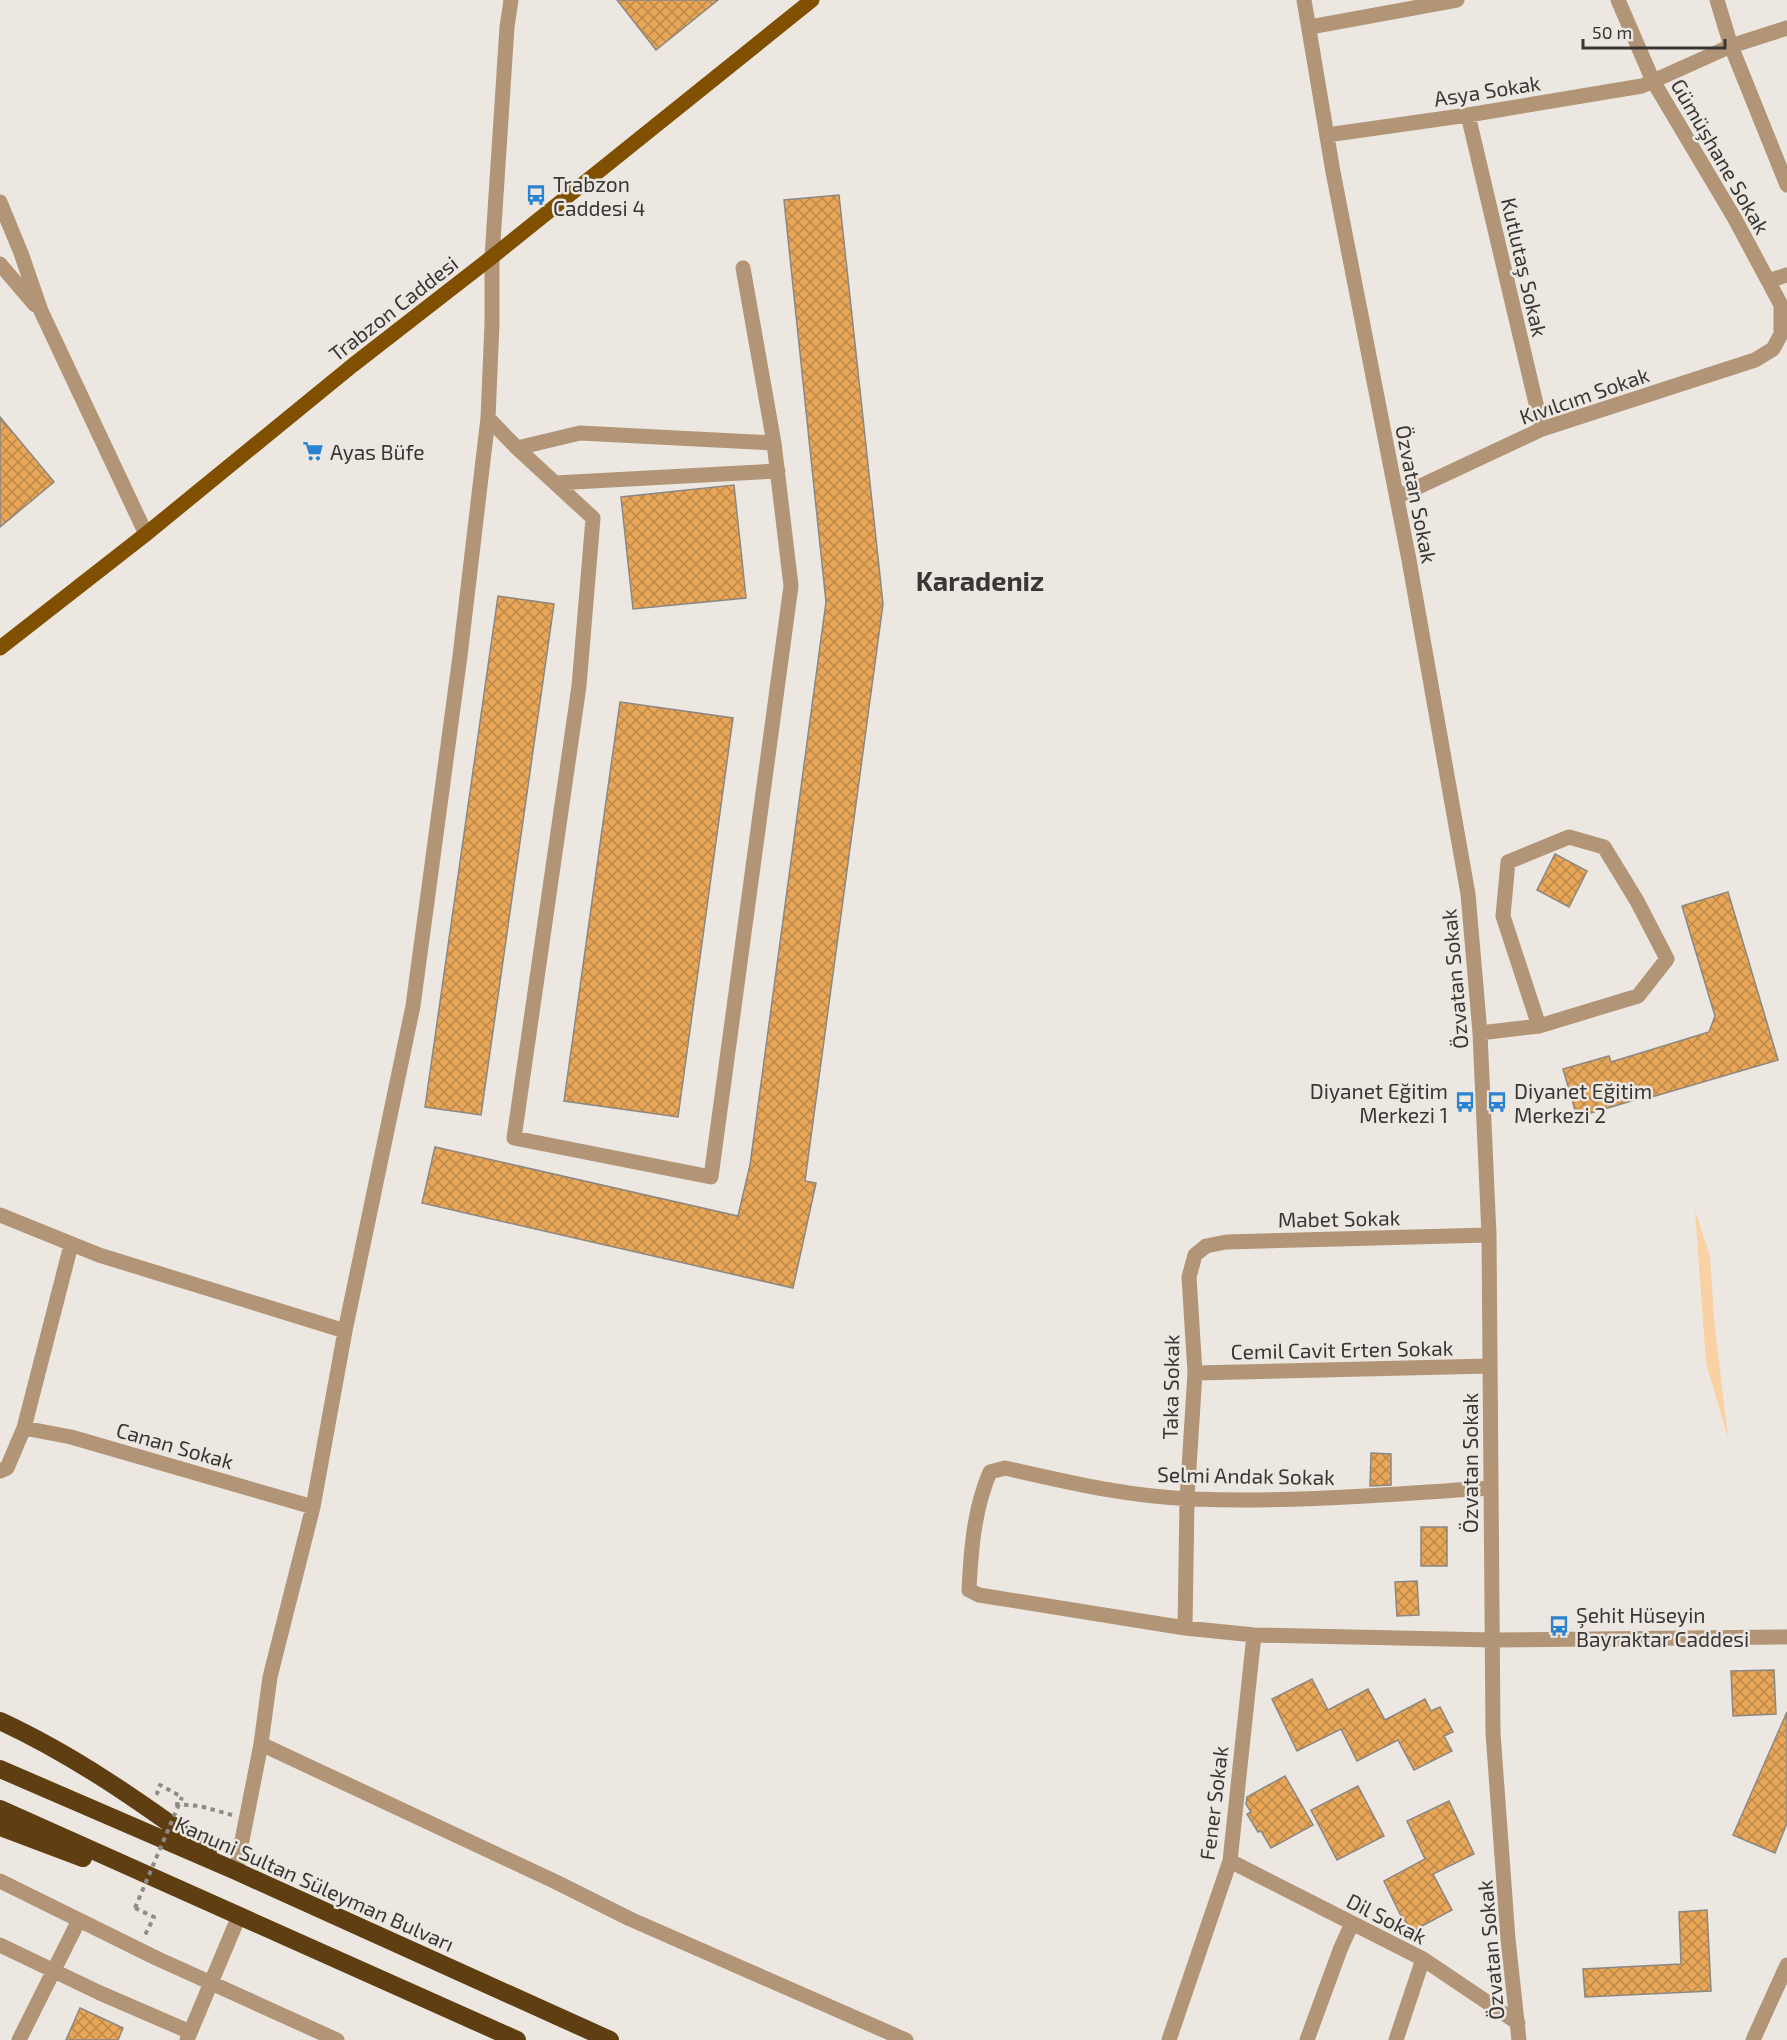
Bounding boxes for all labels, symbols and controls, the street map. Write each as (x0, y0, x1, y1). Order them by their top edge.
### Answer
scale bar (1583, 12, 1726, 50)
text: 50 m (1592, 21, 1632, 43)
street label: Asya Sokak (1432, 69, 1542, 111)
street label: Gümüşhane Sokak (1665, 74, 1776, 239)
place label: Trabzon Caddesi 4 (553, 171, 645, 220)
bus stop icon: Trabzon Caddesi 4 (524, 183, 548, 207)
street label: Kutlutaş Sokak (1495, 195, 1553, 340)
street label: Trabzon Caddesi (324, 250, 462, 366)
street label: Kıvılcım Sokak (1516, 361, 1652, 429)
street label: Özvatan Sokak (1391, 423, 1443, 566)
supermarket icon: Ayas Büfe (301, 439, 325, 463)
place label: Ayas Büfe (330, 439, 425, 464)
district label: Karadeniz (916, 564, 1044, 596)
street label: Özvatan Sokak (1435, 908, 1473, 1050)
place label: Diyanet Eğitim Merkezi 1 (1310, 1078, 1448, 1127)
place label: Diyanet Eğitim Merkezi 2 (1514, 1078, 1652, 1127)
bus stop icon: Diyanet Eğitim Merkezi 1 (1453, 1090, 1477, 1114)
bus stop icon: Diyanet Eğitim Merkezi 2 (1485, 1090, 1509, 1114)
street label: Mabet Sokak (1278, 1204, 1401, 1232)
street label: Taka Sokak (1157, 1334, 1183, 1440)
street label: Cemil Cavit Erten Sokak (1230, 1335, 1454, 1363)
street label: Özvatan Sokak (1457, 1393, 1482, 1533)
street label: Canan Sokak (114, 1416, 237, 1474)
street label: Selmi Andak Sokak (1157, 1461, 1335, 1489)
place label: Şehit Hüseyin Bayraktar Caddesi (1576, 1602, 1749, 1651)
bus stop icon: Şehit Hüseyin Bayraktar Caddesi (1547, 1614, 1571, 1638)
street label: Fener Sokak (1194, 1744, 1232, 1862)
street label: Kanuni Sultan Süleyman Bulvarı (172, 1810, 458, 1956)
street label: Özvatan Sokak (1471, 1879, 1509, 2021)
street label: Dil Sokak (1343, 1887, 1431, 1949)

